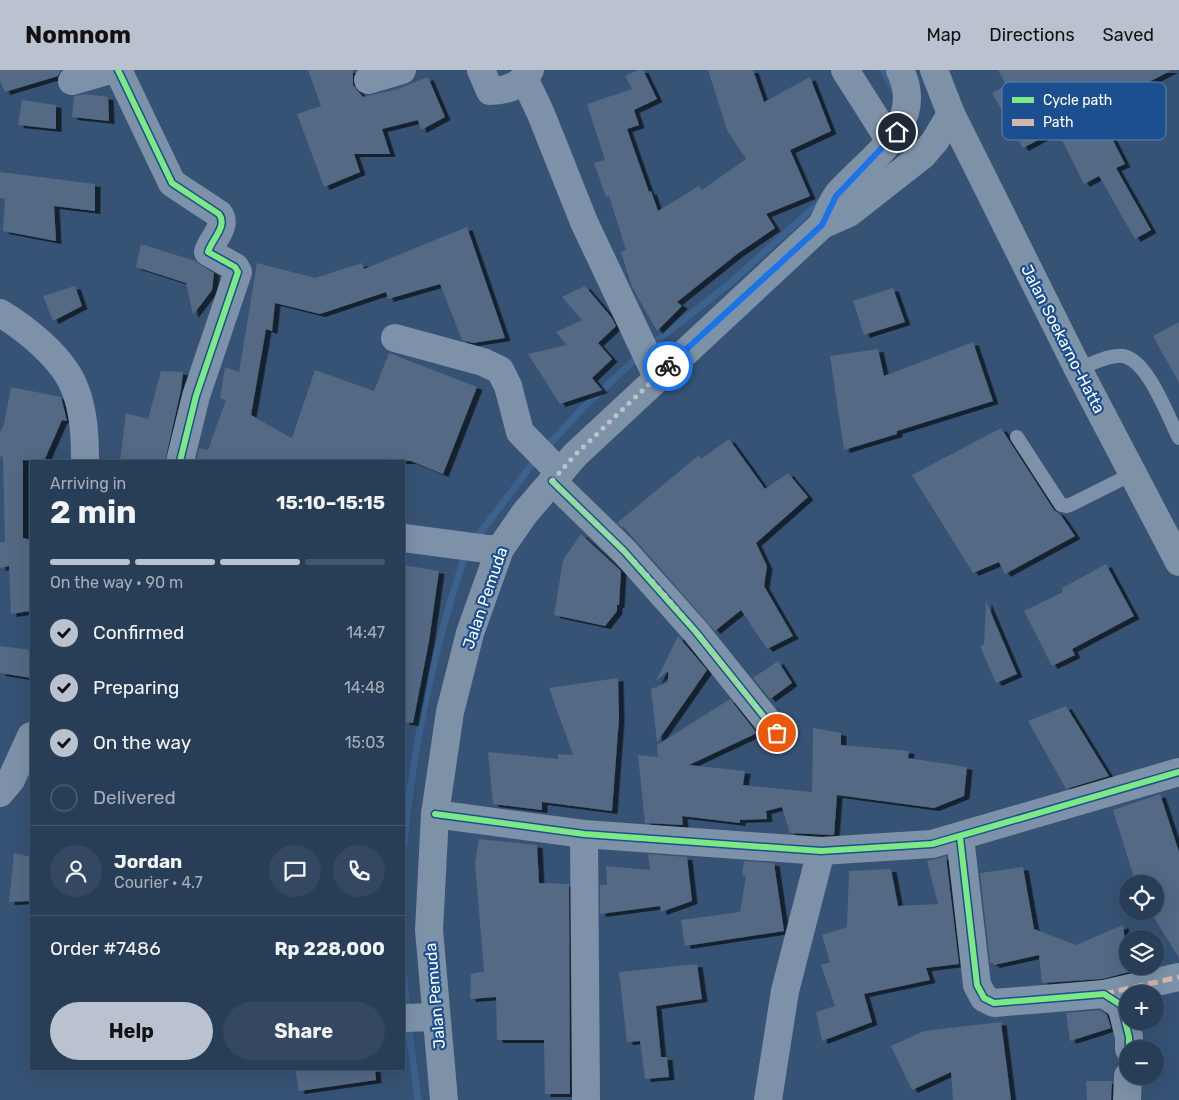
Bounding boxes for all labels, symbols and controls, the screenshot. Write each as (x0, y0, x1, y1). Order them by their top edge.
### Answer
text: Nomnom (25, 21, 131, 49)
text: Map (926, 24, 961, 46)
text: Directions (989, 24, 1075, 46)
text: Saved (1103, 24, 1154, 46)
legend (1002, 82, 1166, 140)
text: Cycle path (1043, 92, 1112, 109)
pin (876, 111, 918, 153)
text: Path (1043, 114, 1074, 131)
icon: home (883, 118, 911, 146)
street label: Jalan Soekarno-Hatta (1017, 261, 1109, 417)
courier (643, 341, 693, 391)
icon: bike (654, 352, 682, 380)
text: Arriving in (50, 474, 126, 493)
text: 15:10–15:15 (276, 491, 385, 514)
text: 2 min (50, 493, 137, 531)
street label: Jalan Pemuda (459, 545, 511, 651)
text: On the way · 90 m (50, 573, 183, 592)
icon: check (50, 619, 78, 647)
text: Confirmed (93, 621, 184, 644)
text: 14:47 (346, 623, 385, 642)
icon: check (50, 674, 78, 702)
text: Preparing (93, 676, 179, 699)
text: 14:48 (344, 678, 385, 697)
pin (756, 712, 798, 754)
icon: bag (763, 719, 791, 747)
icon: check (50, 729, 78, 757)
text: On the way (93, 731, 191, 754)
text: 15:03 (345, 733, 385, 752)
text: Delivered (93, 786, 176, 809)
button: person (50, 845, 102, 897)
button: chat (269, 845, 321, 897)
button: phone (333, 845, 385, 897)
text: Jordan (114, 850, 182, 873)
text: Courier · 4.7 (114, 873, 203, 892)
map controls (1119, 875, 1164, 1085)
button: locate (1119, 875, 1164, 920)
button: layers (1119, 930, 1164, 975)
text: Order #7486 (50, 937, 161, 960)
text: Rp 228,000 (274, 937, 385, 960)
street label: Jalan Pemuda (421, 942, 449, 1050)
button: + (1119, 985, 1164, 1030)
button: Help (50, 1002, 213, 1060)
button: Share (223, 1002, 385, 1060)
button: − (1119, 1040, 1164, 1085)

